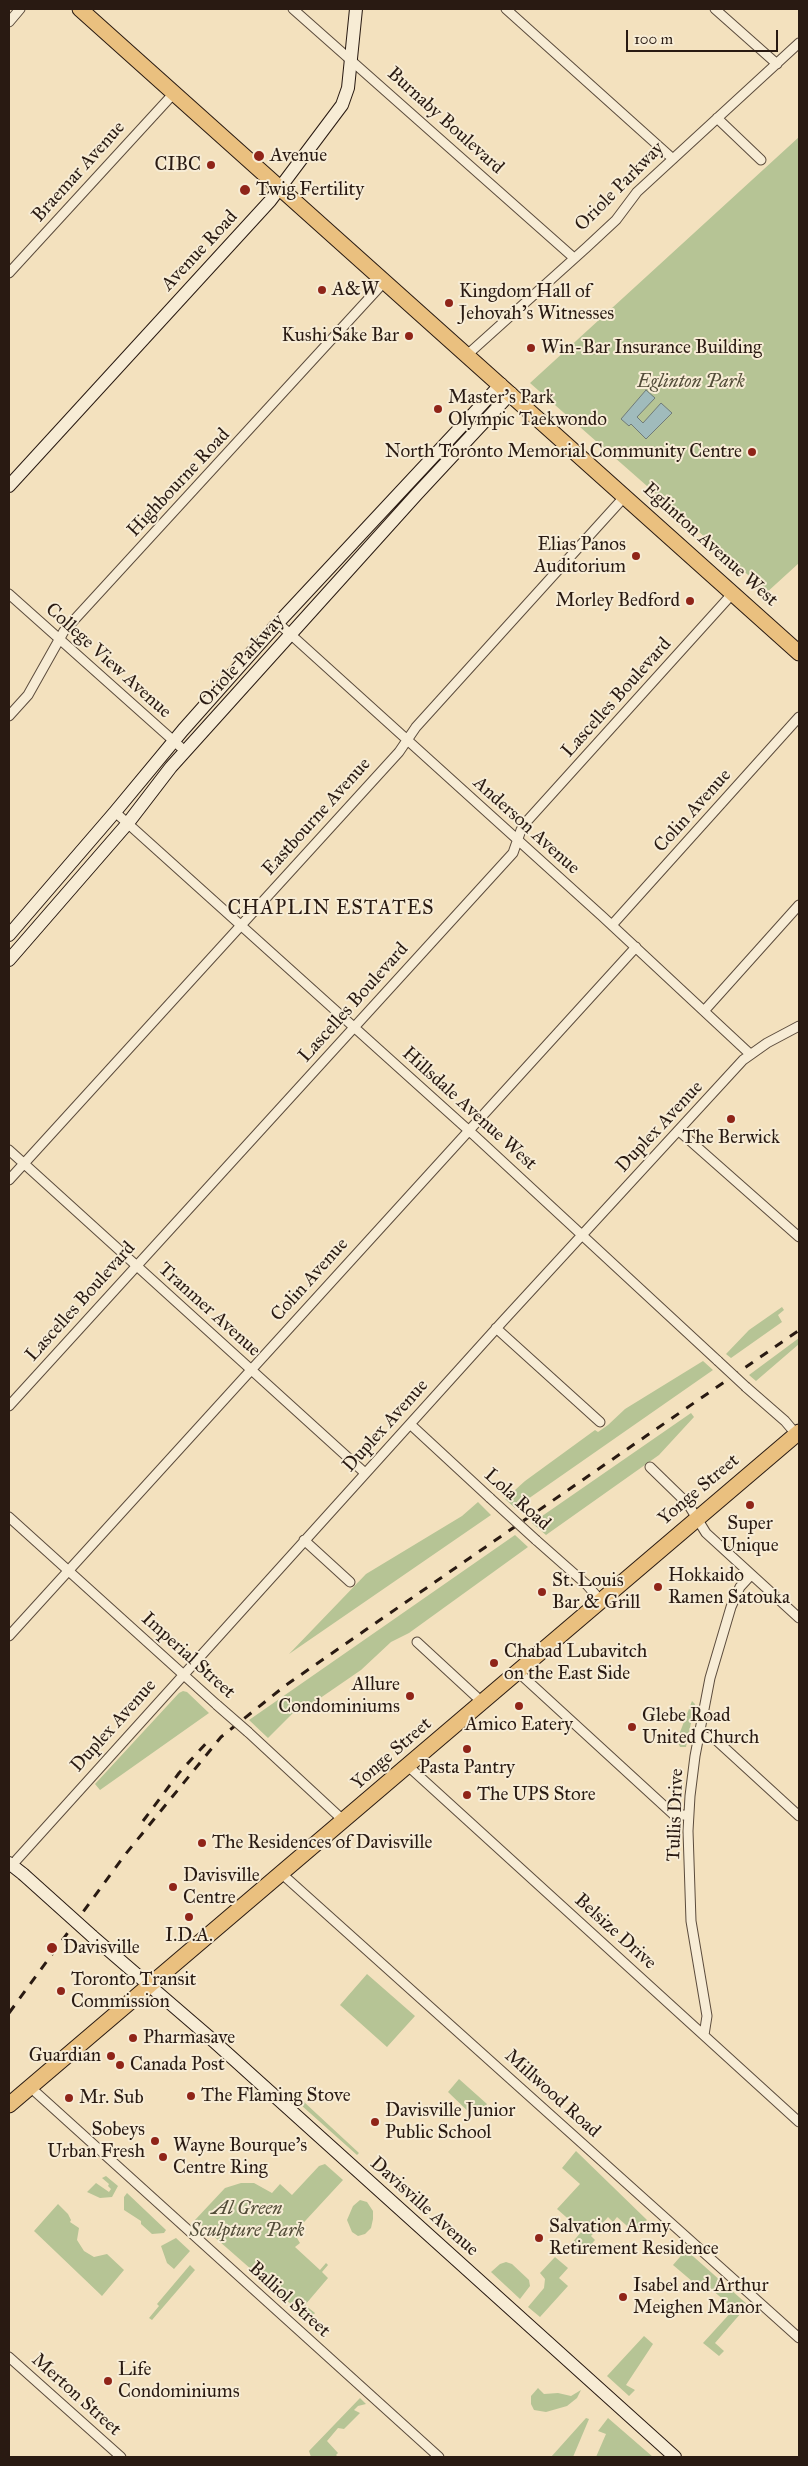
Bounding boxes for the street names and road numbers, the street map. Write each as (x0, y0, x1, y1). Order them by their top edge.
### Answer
street label: Burnaby Boulevard (382, 63, 508, 179)
street label: Braemar Avenue (28, 117, 130, 227)
street label: Oriole Parkway (571, 138, 669, 236)
street label: Avenue Road (157, 206, 243, 296)
street label: Highbourne Road (123, 424, 235, 542)
street label: Eglinton Avenue West (638, 478, 782, 612)
street label: College View Avenue (40, 599, 176, 723)
street label: Oriole Parkway (194, 610, 290, 712)
street label: Lascelles Boulevard (557, 633, 677, 763)
street label: Eastbourne Avenue (258, 753, 376, 881)
street label: Colin Avenue (650, 765, 736, 857)
street label: Anderson Avenue (468, 772, 584, 880)
street label: Lascelles Boulevard (294, 938, 414, 1068)
street label: Hillsdale Avenue West (397, 1042, 541, 1176)
street label: Duplex Avenue (612, 1076, 708, 1178)
street label: Colin Avenue (267, 1234, 353, 1326)
street label: Lascelles Boulevard (21, 1237, 141, 1367)
street label: Tranmer Avenue (153, 1258, 265, 1362)
street label: Duplex Avenue (338, 1375, 434, 1477)
street label: Yonge Street (654, 1450, 744, 1530)
street label: Lola Road (479, 1464, 555, 1536)
street label: Imperial Street (136, 1608, 240, 1704)
street label: Duplex Avenue (66, 1675, 162, 1777)
street label: Yonge Street (347, 1713, 437, 1795)
street label: Tullis Drive (663, 1768, 689, 1862)
street label: Belsize Drive (569, 1889, 661, 1975)
street label: Millwood Road (499, 2045, 605, 2143)
street label: Davisville Avenue (365, 2152, 483, 2262)
street label: Balliol Street (243, 2257, 335, 2343)
street label: Merton Street (27, 2349, 125, 2441)

